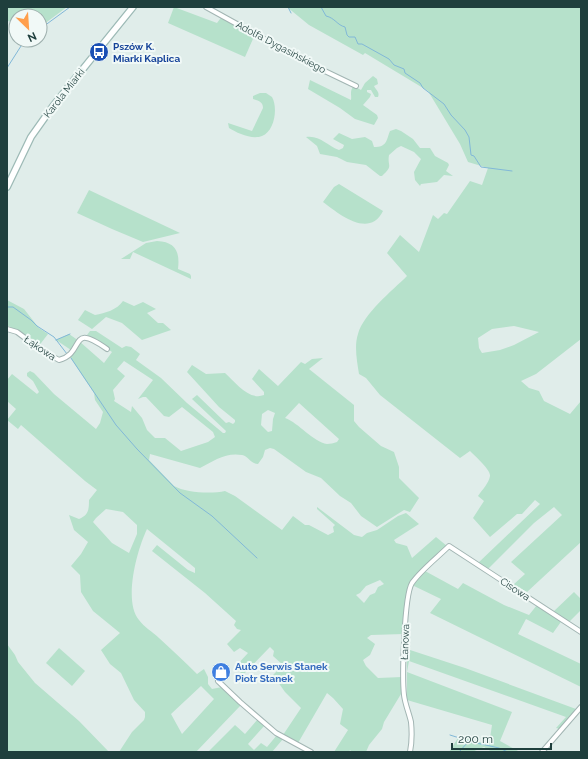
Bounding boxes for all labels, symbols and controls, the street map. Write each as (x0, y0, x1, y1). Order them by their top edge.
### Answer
north arrow (8, 8, 48, 48)
street label: Adolfa Dygasińskiego (234, 19, 328, 75)
text: N (25, 29, 39, 44)
bus stop icon: Pszów K. Miarki Kaplica (88, 41, 110, 63)
place label: Pszów K. Miarki Kaplica (113, 41, 180, 64)
street label: Karola Miarki (41, 66, 87, 120)
street label: Łąkowa (22, 333, 58, 363)
street label: Cisowa (498, 575, 532, 603)
street label: Łanowa (399, 624, 411, 660)
shop icon: Auto Serwis Stanek Piotr Stanek (210, 661, 232, 683)
place label: Auto Serwis Stanek Piotr Stanek (235, 661, 328, 684)
scale bar (452, 725, 551, 751)
text: 200 m (458, 732, 493, 746)

